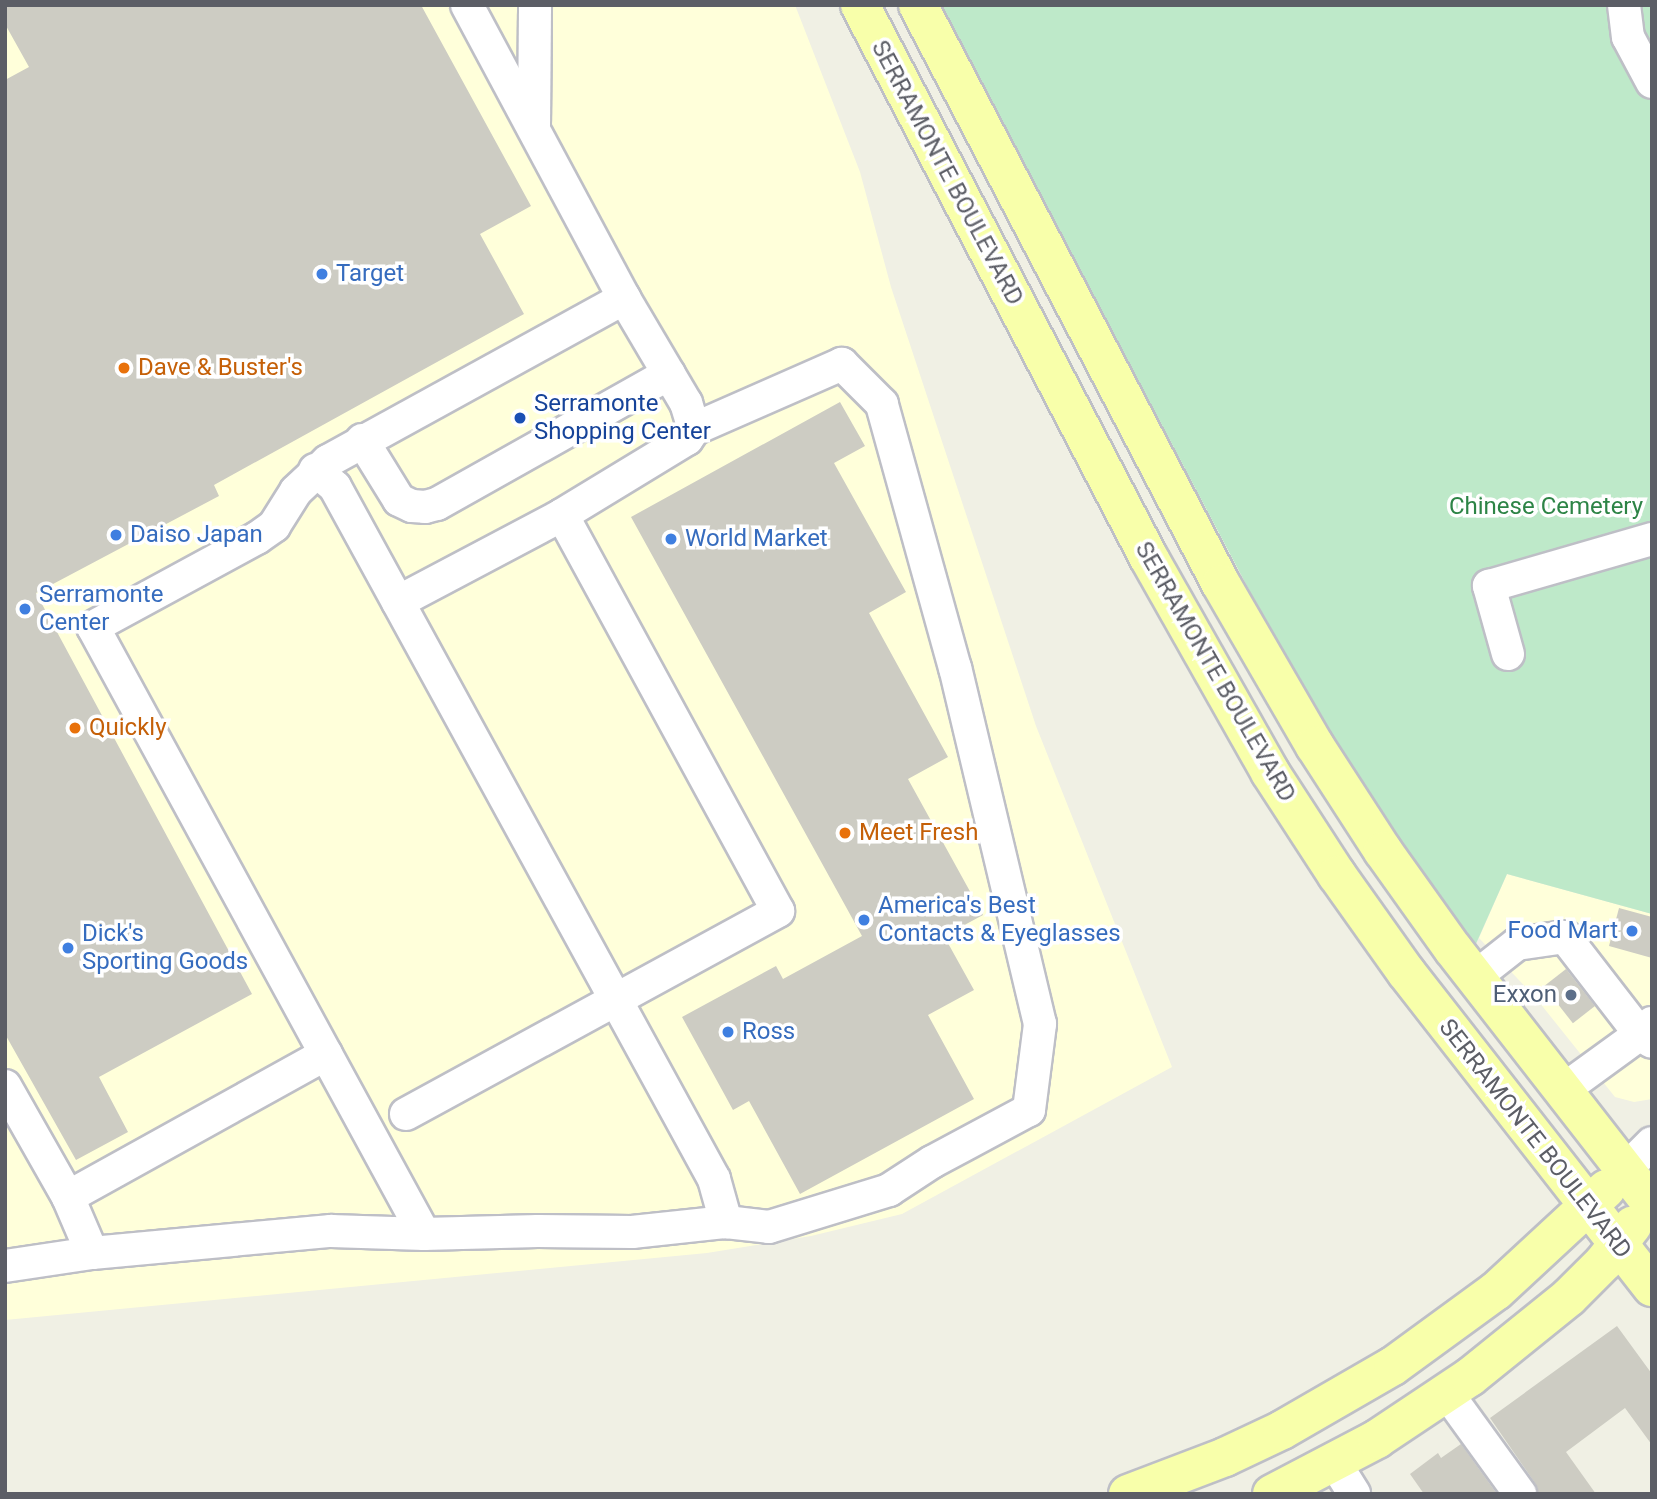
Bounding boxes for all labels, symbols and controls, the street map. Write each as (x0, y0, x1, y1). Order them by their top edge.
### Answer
street label: SERRAMONTE BOULEVARD (865, 36, 1029, 310)
place label: Target (336, 260, 404, 288)
marker: Target (314, 266, 330, 282)
place label: Dave & Buster's (138, 354, 303, 382)
marker: Dave & Buster's (116, 360, 132, 376)
place label: Serramonte Shopping Center (534, 390, 711, 446)
marker: Serramonte Shopping Center (512, 410, 528, 426)
park label: Chinese Cemetery (1449, 493, 1643, 521)
place label: Daiso Japan (130, 521, 263, 549)
place label: World Market (685, 525, 828, 553)
marker: Daiso Japan (108, 527, 124, 543)
marker: World Market (663, 531, 679, 547)
street label: SERRAMONTE BOULEVARD (1129, 537, 1301, 807)
place label: Serramonte Center (39, 581, 163, 637)
marker: Serramonte Center (17, 601, 33, 617)
place label: Quickly (89, 714, 166, 742)
marker: Quickly (67, 720, 83, 736)
place label: Meet Fresh (859, 819, 978, 847)
marker: Meet Fresh (837, 825, 853, 841)
place label: America's Best Contacts & Eyeglasses (878, 892, 1121, 948)
marker: America's Best Contacts & Eyeglasses (856, 912, 872, 928)
place label: Food Mart (1508, 917, 1618, 945)
place label: Dick's Sporting Goods (82, 920, 248, 976)
marker: Food Mart (1624, 923, 1640, 939)
marker: Dick's Sporting Goods (60, 940, 76, 956)
place label: Exxon (1493, 981, 1557, 1009)
marker: Exxon (1563, 987, 1579, 1003)
street label: SERRAMONTE BOULEVARD (1433, 1014, 1637, 1264)
place label: Ross (742, 1018, 795, 1046)
marker: Ross (720, 1024, 736, 1040)

